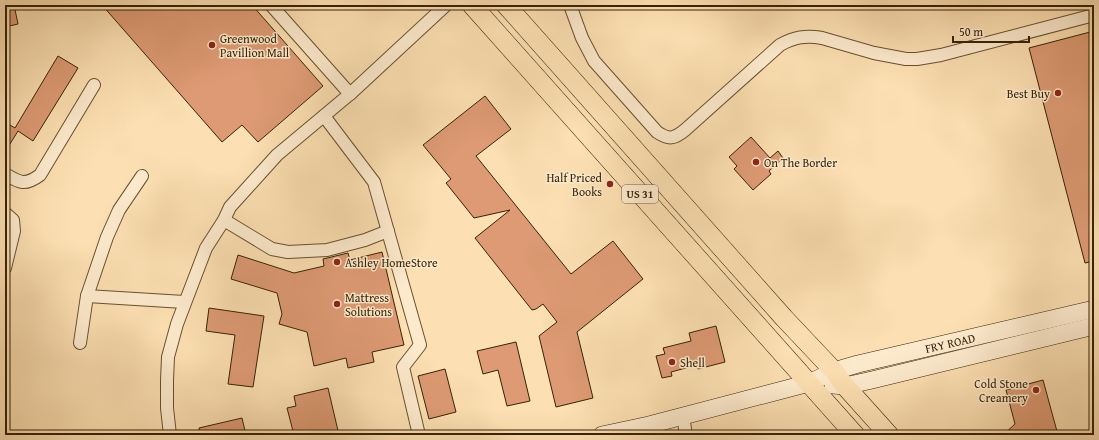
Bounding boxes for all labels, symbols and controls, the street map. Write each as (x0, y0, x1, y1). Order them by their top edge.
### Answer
scale bar (953, 18, 1029, 44)
text: 50 m (959, 23, 983, 40)
place label: Greenwood Pavillion Mall (220, 30, 290, 61)
marker: Greenwood Pavillion Mall (207, 40, 217, 50)
place label: Best Buy (1007, 85, 1050, 102)
marker: Best Buy (1053, 88, 1063, 98)
place label: On The Border (764, 154, 837, 171)
marker: On The Border (751, 157, 761, 167)
place label: Half Priced Books (546, 169, 603, 200)
marker: Half Priced Books (605, 179, 615, 189)
road number: US 31 (622, 185, 658, 203)
place label: Ashley HomeStore (345, 254, 438, 271)
marker: Ashley HomeStore (332, 257, 342, 267)
place label: Mattress Solutions (345, 289, 392, 320)
marker: Mattress Solutions (332, 299, 342, 309)
street label: FRY ROAD (923, 329, 977, 357)
place label: Shell (680, 354, 706, 371)
marker: Shell (667, 357, 677, 367)
place label: Cold Stone Creamery (974, 375, 1028, 406)
marker: Cold Stone Creamery (1031, 385, 1041, 395)

